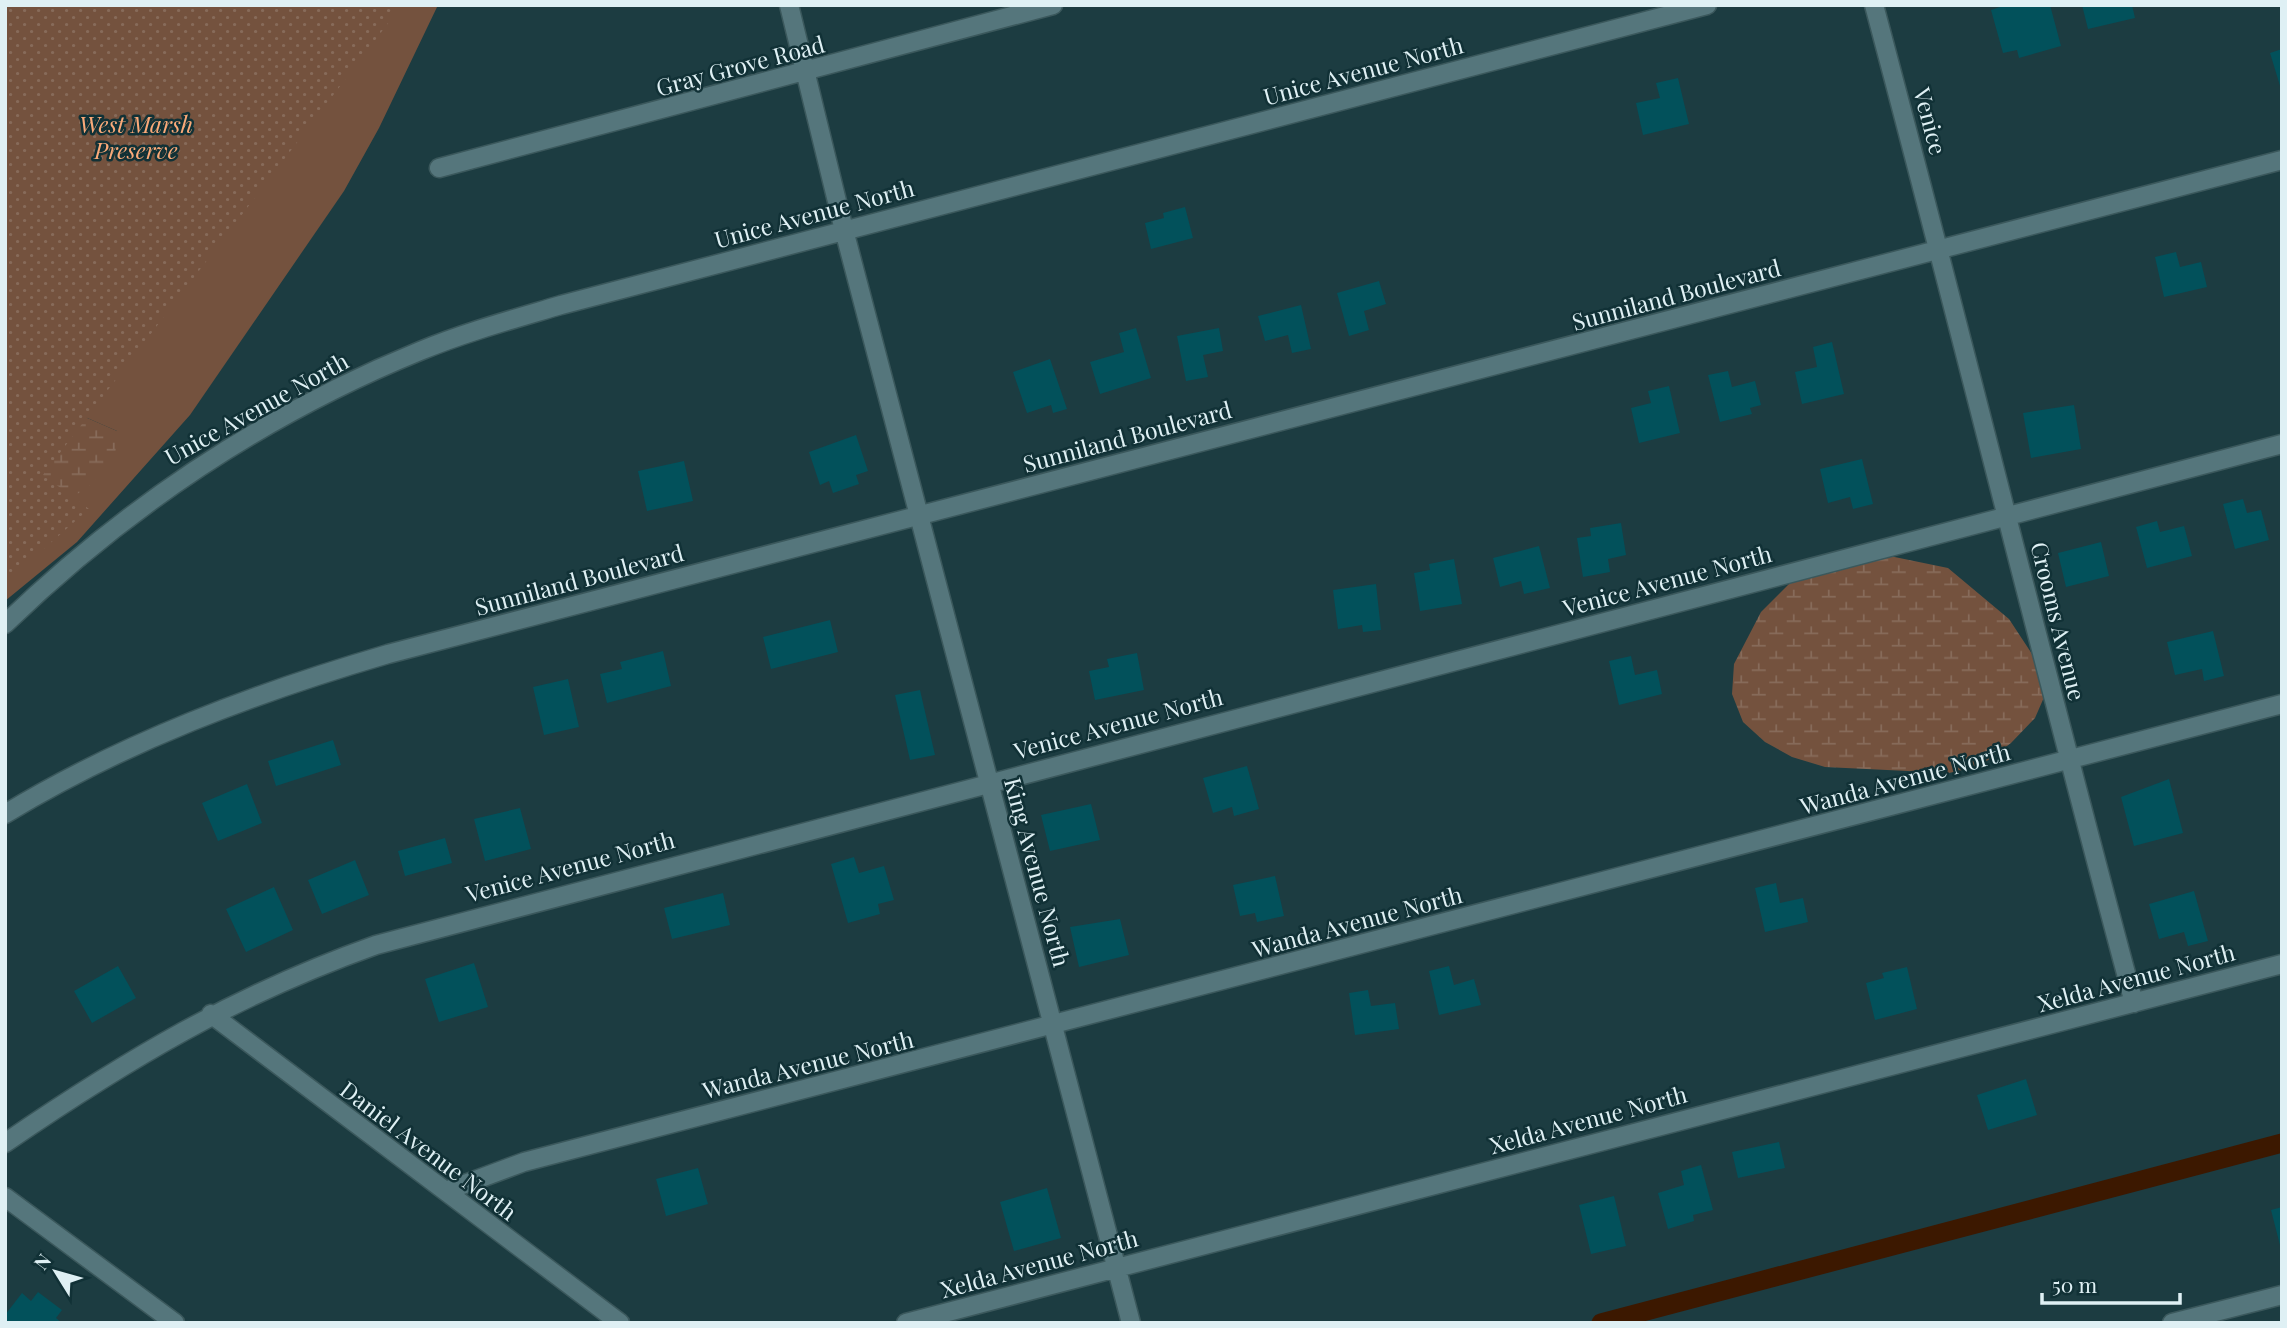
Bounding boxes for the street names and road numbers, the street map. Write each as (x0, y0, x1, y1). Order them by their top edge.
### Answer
street label: Gray Grove Road (652, 28, 828, 102)
street label: Unice Avenue North (1260, 28, 1467, 112)
street label: Venice (1907, 83, 1955, 158)
street label: Unice Avenue North (711, 171, 918, 255)
street label: Sunniland Boulevard (1568, 251, 1784, 337)
street label: Unice Avenue North (159, 344, 354, 471)
street label: Sunniland Boulevard (1019, 393, 1235, 479)
street label: Sunniland Boulevard (471, 536, 687, 622)
street label: Venice Avenue North (1558, 537, 1775, 623)
street label: Crooms Avenue (2024, 538, 2094, 704)
street label: Venice Avenue North (1009, 680, 1226, 766)
street label: Wanda Avenue North (1796, 735, 2014, 821)
street label: King Avenue North (998, 774, 1078, 970)
street label: Venice Avenue North (461, 823, 678, 909)
street label: Wanda Avenue North (1248, 878, 1466, 964)
street label: Xelda Avenue North (2034, 936, 2239, 1018)
street label: Wanda Avenue North (698, 1023, 917, 1105)
street label: Daniel Avenue North (334, 1073, 524, 1227)
street label: Xelda Avenue North (1486, 1078, 1691, 1160)
street label: Xelda Avenue North (937, 1222, 1142, 1304)

